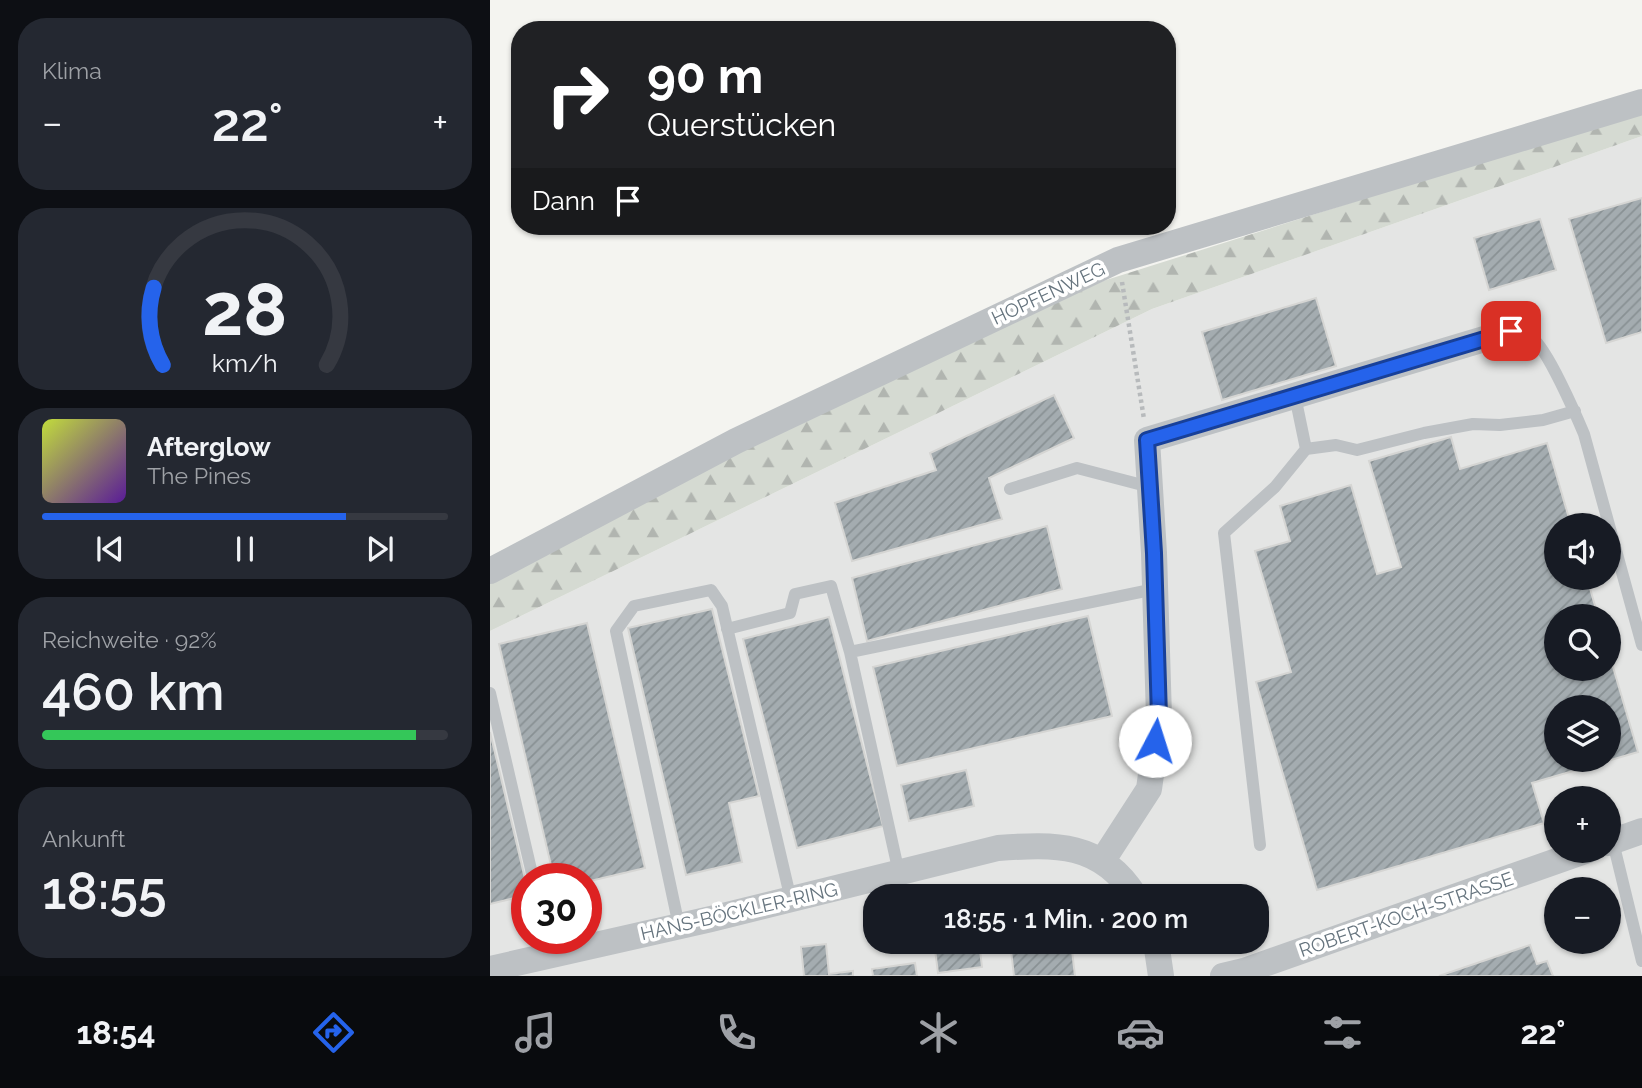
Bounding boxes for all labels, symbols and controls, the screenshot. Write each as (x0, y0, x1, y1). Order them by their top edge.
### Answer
text: 90 m (647, 47, 763, 104)
icon: right (532, 49, 623, 140)
text: Klima (42, 57, 102, 84)
text: 22° (212, 92, 283, 153)
text: − (42, 100, 62, 145)
text: + (432, 100, 448, 145)
text: Querstücken (647, 106, 836, 143)
icon: arrive (609, 182, 647, 220)
text: Dann (532, 186, 595, 216)
street label: HOPFENWEG (988, 257, 1108, 329)
text: 28 (202, 267, 288, 352)
pin (1481, 301, 1541, 361)
icon: arrive (1492, 312, 1530, 350)
text: km/h (212, 347, 278, 377)
text: Afterglow (147, 432, 271, 462)
text: The Pines (147, 462, 251, 489)
map controls (1544, 513, 1621, 954)
button: sound (1544, 513, 1621, 590)
icon: previous (91, 530, 129, 568)
icon: pause (226, 530, 264, 568)
icon: next (361, 530, 399, 568)
button: search (1544, 604, 1621, 681)
text: Reichweite · 92% (42, 626, 217, 653)
text: 460 km (42, 661, 224, 722)
button: layers (1544, 695, 1621, 772)
position arrow (1118, 704, 1192, 778)
button: + (1544, 786, 1621, 863)
text: Ankunft (42, 825, 125, 852)
text: 18:55 (42, 860, 167, 921)
speed limit sign: 30 (511, 863, 602, 954)
street label: ROBERT-KOCH-STRASSE (1296, 867, 1516, 961)
button: − (1544, 877, 1621, 954)
street label: HANS-BÖCKLER-RING (638, 878, 840, 944)
text: 18:55 · 1 Min. · 200 m (944, 904, 1188, 934)
icon: directions (309, 1008, 358, 1057)
icon: music (511, 1008, 560, 1057)
icon: phone (712, 1008, 761, 1057)
icon: climate (914, 1008, 963, 1057)
icon: car (1116, 1008, 1165, 1057)
icon: filters (1318, 1008, 1367, 1057)
text: 18:54 (76, 1014, 156, 1051)
text: 22° (1520, 1014, 1565, 1051)

